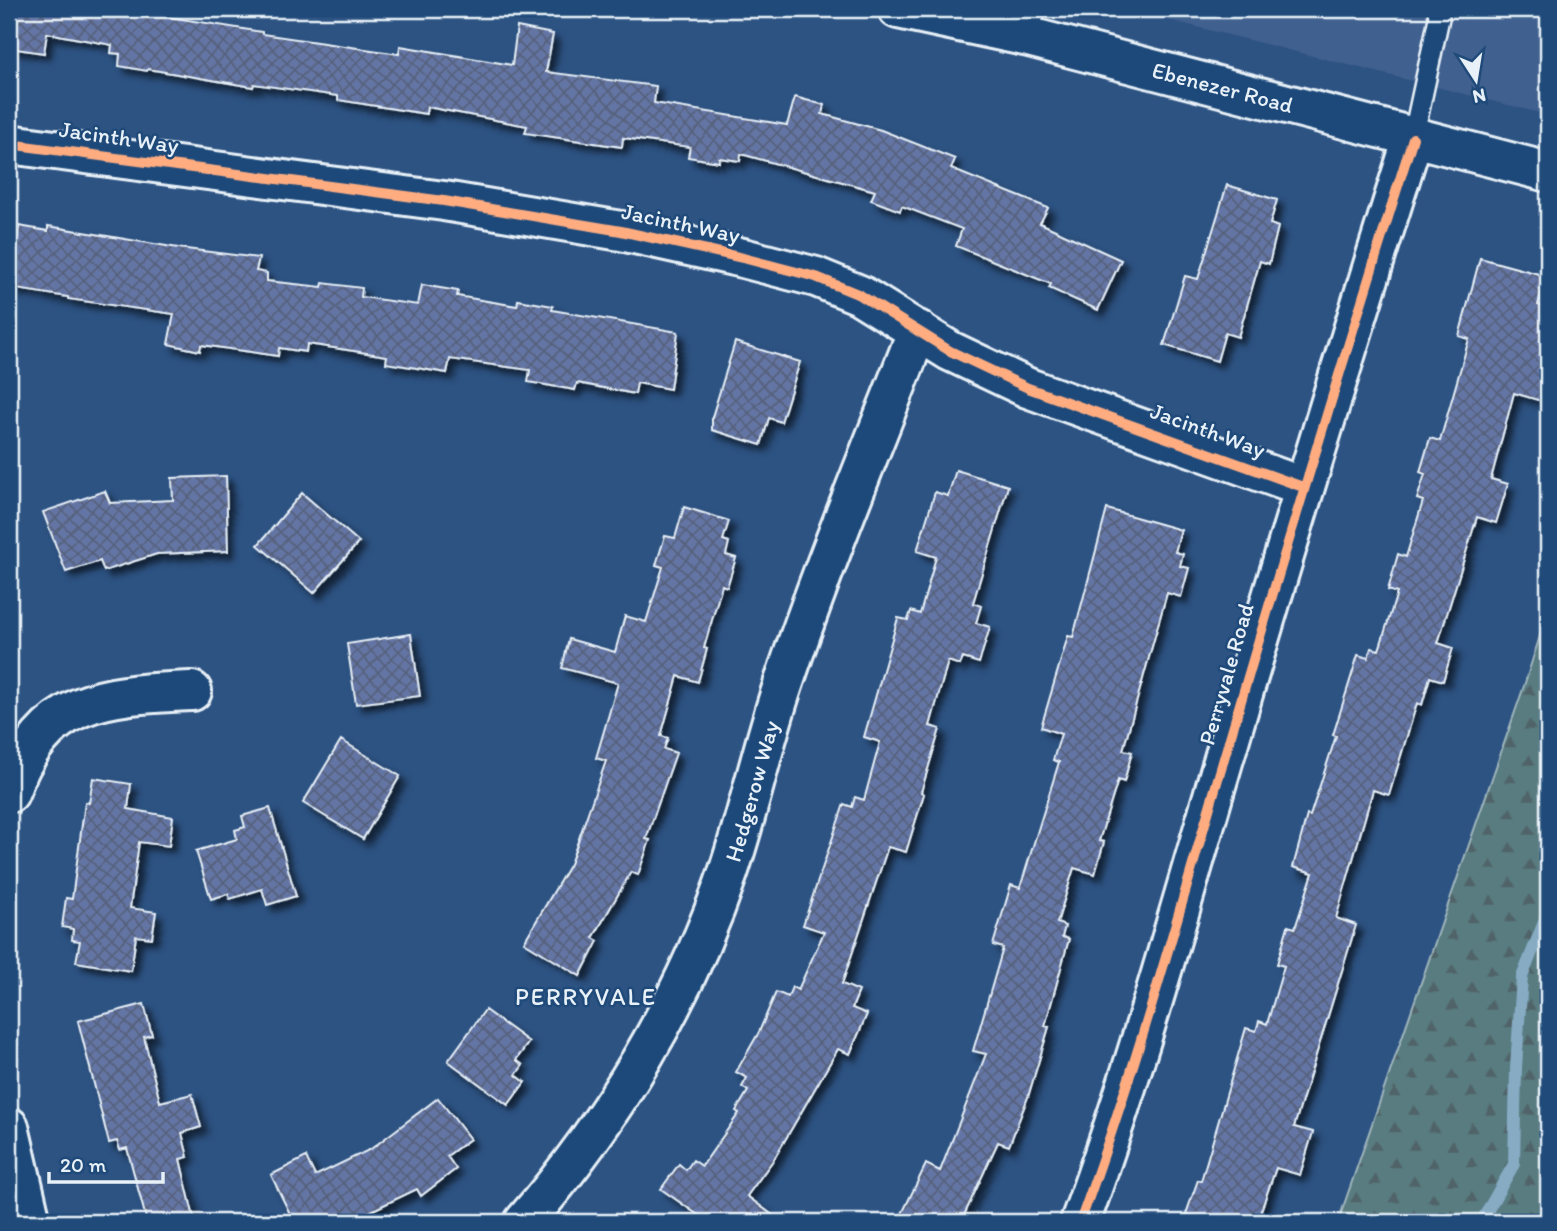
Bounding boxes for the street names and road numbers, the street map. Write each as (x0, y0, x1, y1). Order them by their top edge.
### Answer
street label: Ebenezer Road (1149, 56, 1296, 119)
street label: Jacinth Way (58, 115, 181, 159)
street label: Jacinth Way (619, 197, 743, 249)
street label: Jacinth Way (1147, 396, 1269, 464)
street label: Perryvale Road (1192, 599, 1260, 748)
street label: Hedgerow Way (719, 717, 785, 865)

